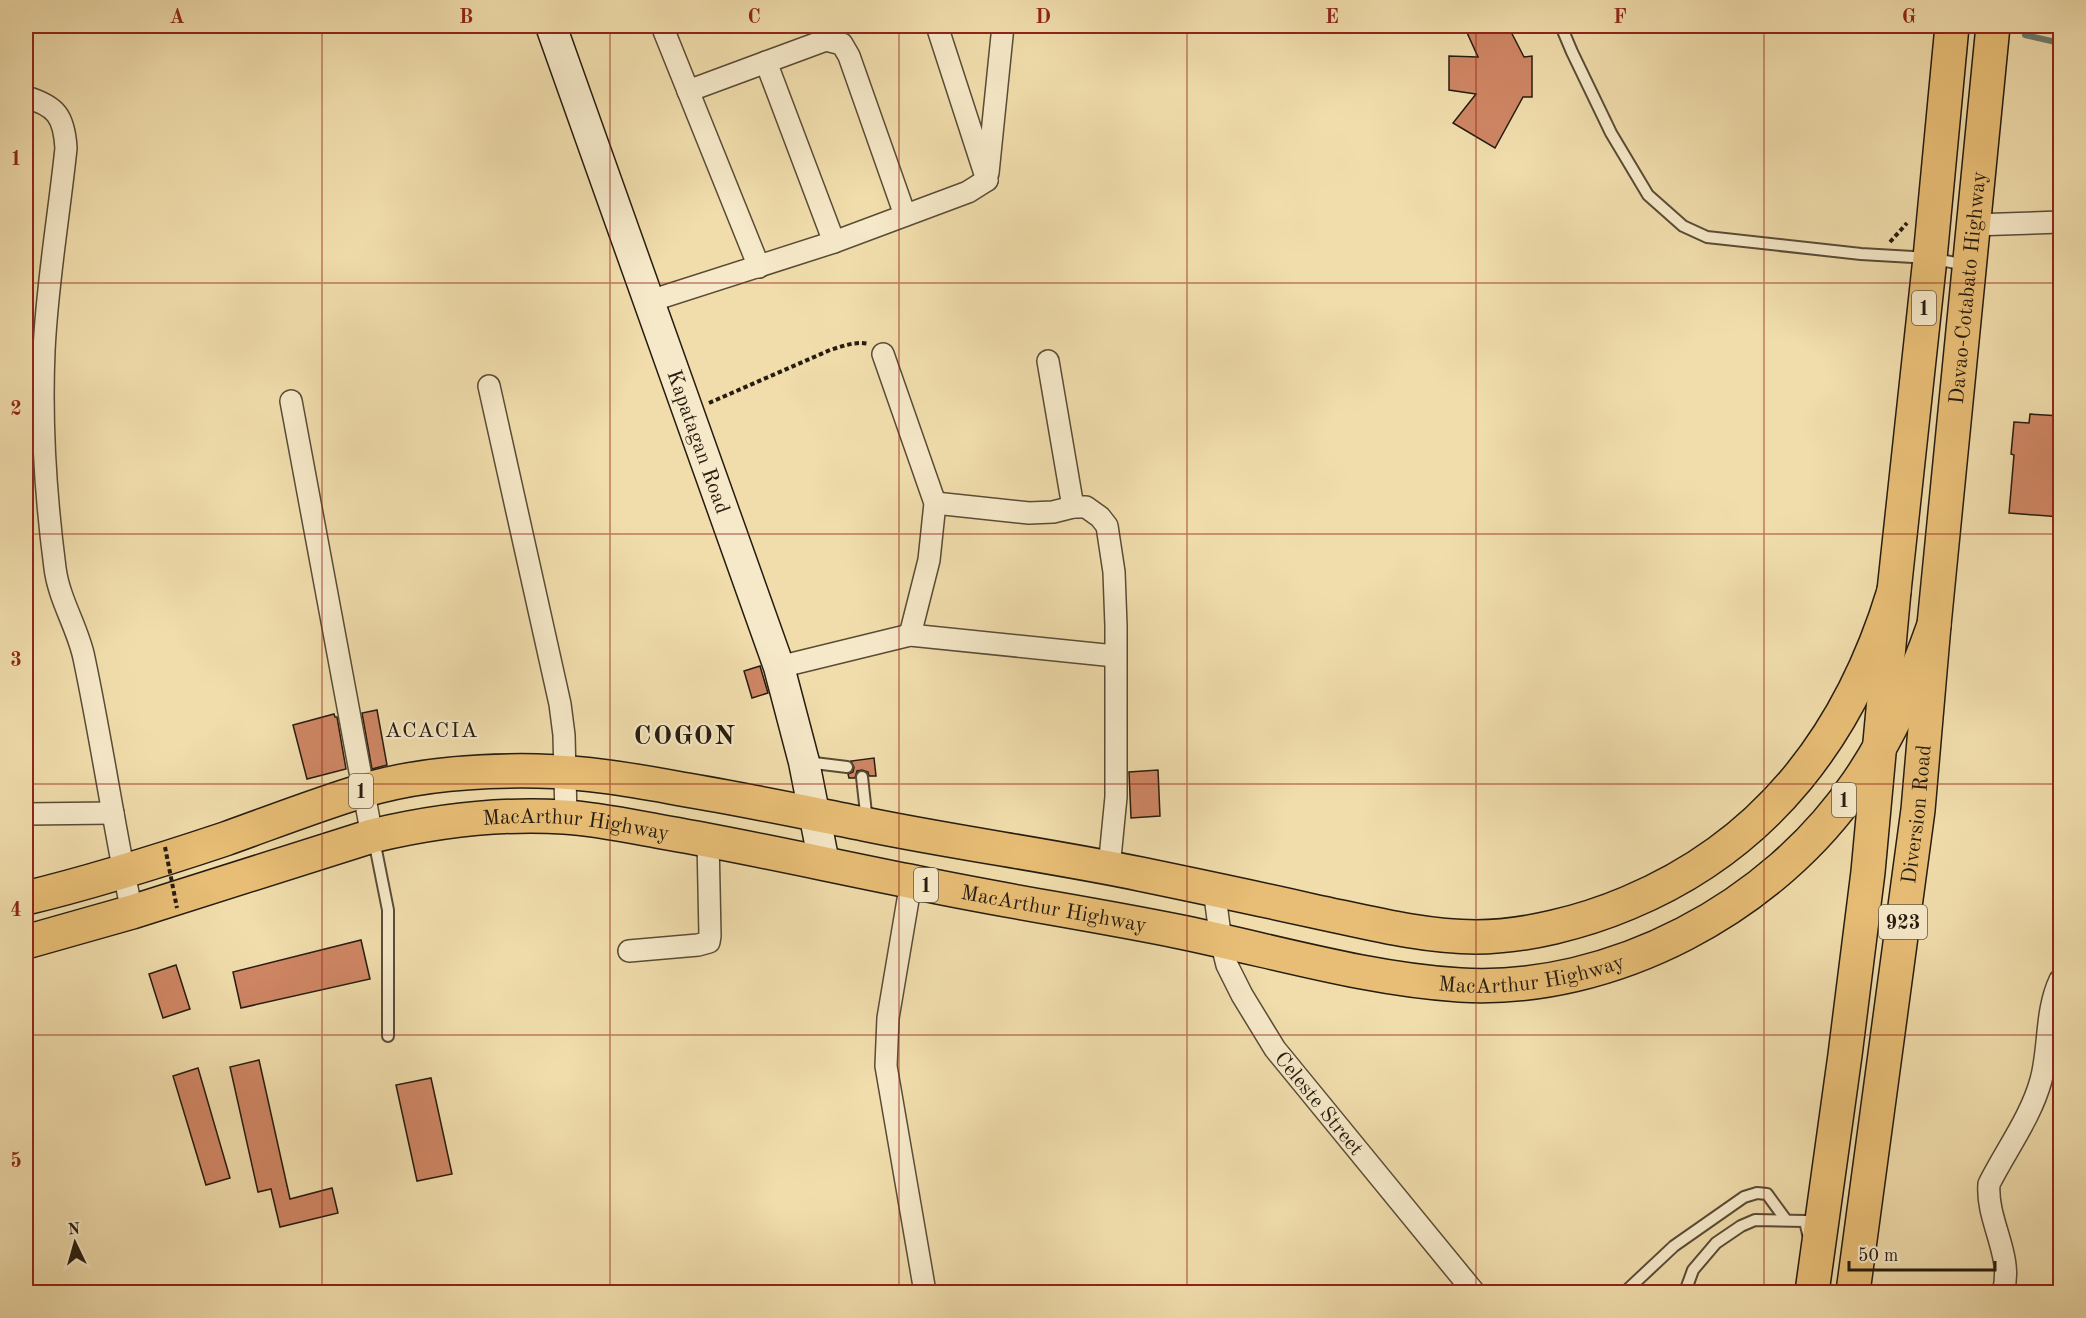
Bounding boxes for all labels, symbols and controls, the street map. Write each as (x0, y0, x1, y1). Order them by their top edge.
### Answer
text: A (169, 8, 185, 28)
text: B (459, 8, 473, 28)
text: C (747, 8, 761, 28)
text: D (1035, 8, 1051, 28)
text: E (1325, 8, 1339, 28)
text: F (1613, 8, 1627, 28)
text: G (1902, 8, 1916, 28)
text: 1 (10, 150, 22, 170)
street label: Davao-Cotabato Highway (1947, 170, 1991, 405)
road number: 1 (1912, 291, 1936, 325)
street label: Kapatagan Road (662, 367, 733, 517)
text: 2 (10, 400, 22, 420)
text: 3 (10, 651, 22, 671)
district label: ACACIA (385, 720, 479, 742)
district label: COGON (634, 723, 736, 750)
street label: Diversion Road (1899, 744, 1936, 885)
road number: 1 (349, 774, 373, 808)
road number: 1 (1832, 783, 1856, 817)
street label: MacArthur Highway (482, 807, 671, 845)
road number: 1 (914, 868, 938, 902)
street label: MacArthur Highway (959, 883, 1148, 937)
text: 4 (10, 901, 22, 921)
road number: 923 (1879, 905, 1927, 939)
street label: MacArthur Highway (1437, 952, 1627, 998)
street label: Celeste Street (1270, 1048, 1366, 1160)
text: 5 (10, 1151, 22, 1172)
north arrow (45, 1213, 105, 1273)
text: N (67, 1221, 81, 1239)
scale bar (1849, 1234, 1994, 1272)
text: 50 m (1858, 1247, 1898, 1265)

